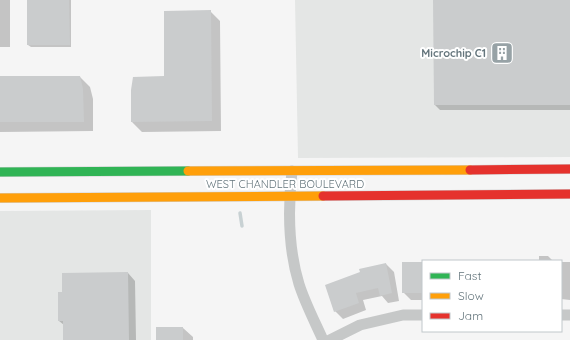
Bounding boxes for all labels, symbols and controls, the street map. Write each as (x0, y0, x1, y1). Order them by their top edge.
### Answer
building icon: Microchip C1 (489, 40, 515, 66)
place label: Microchip C1 (421, 46, 486, 60)
street label: WEST CHANDLER BOULEVARD (206, 177, 364, 191)
legend (422, 260, 562, 332)
text: Fast (458, 268, 482, 283)
text: Slow (458, 288, 484, 303)
text: Jam (458, 308, 483, 323)

